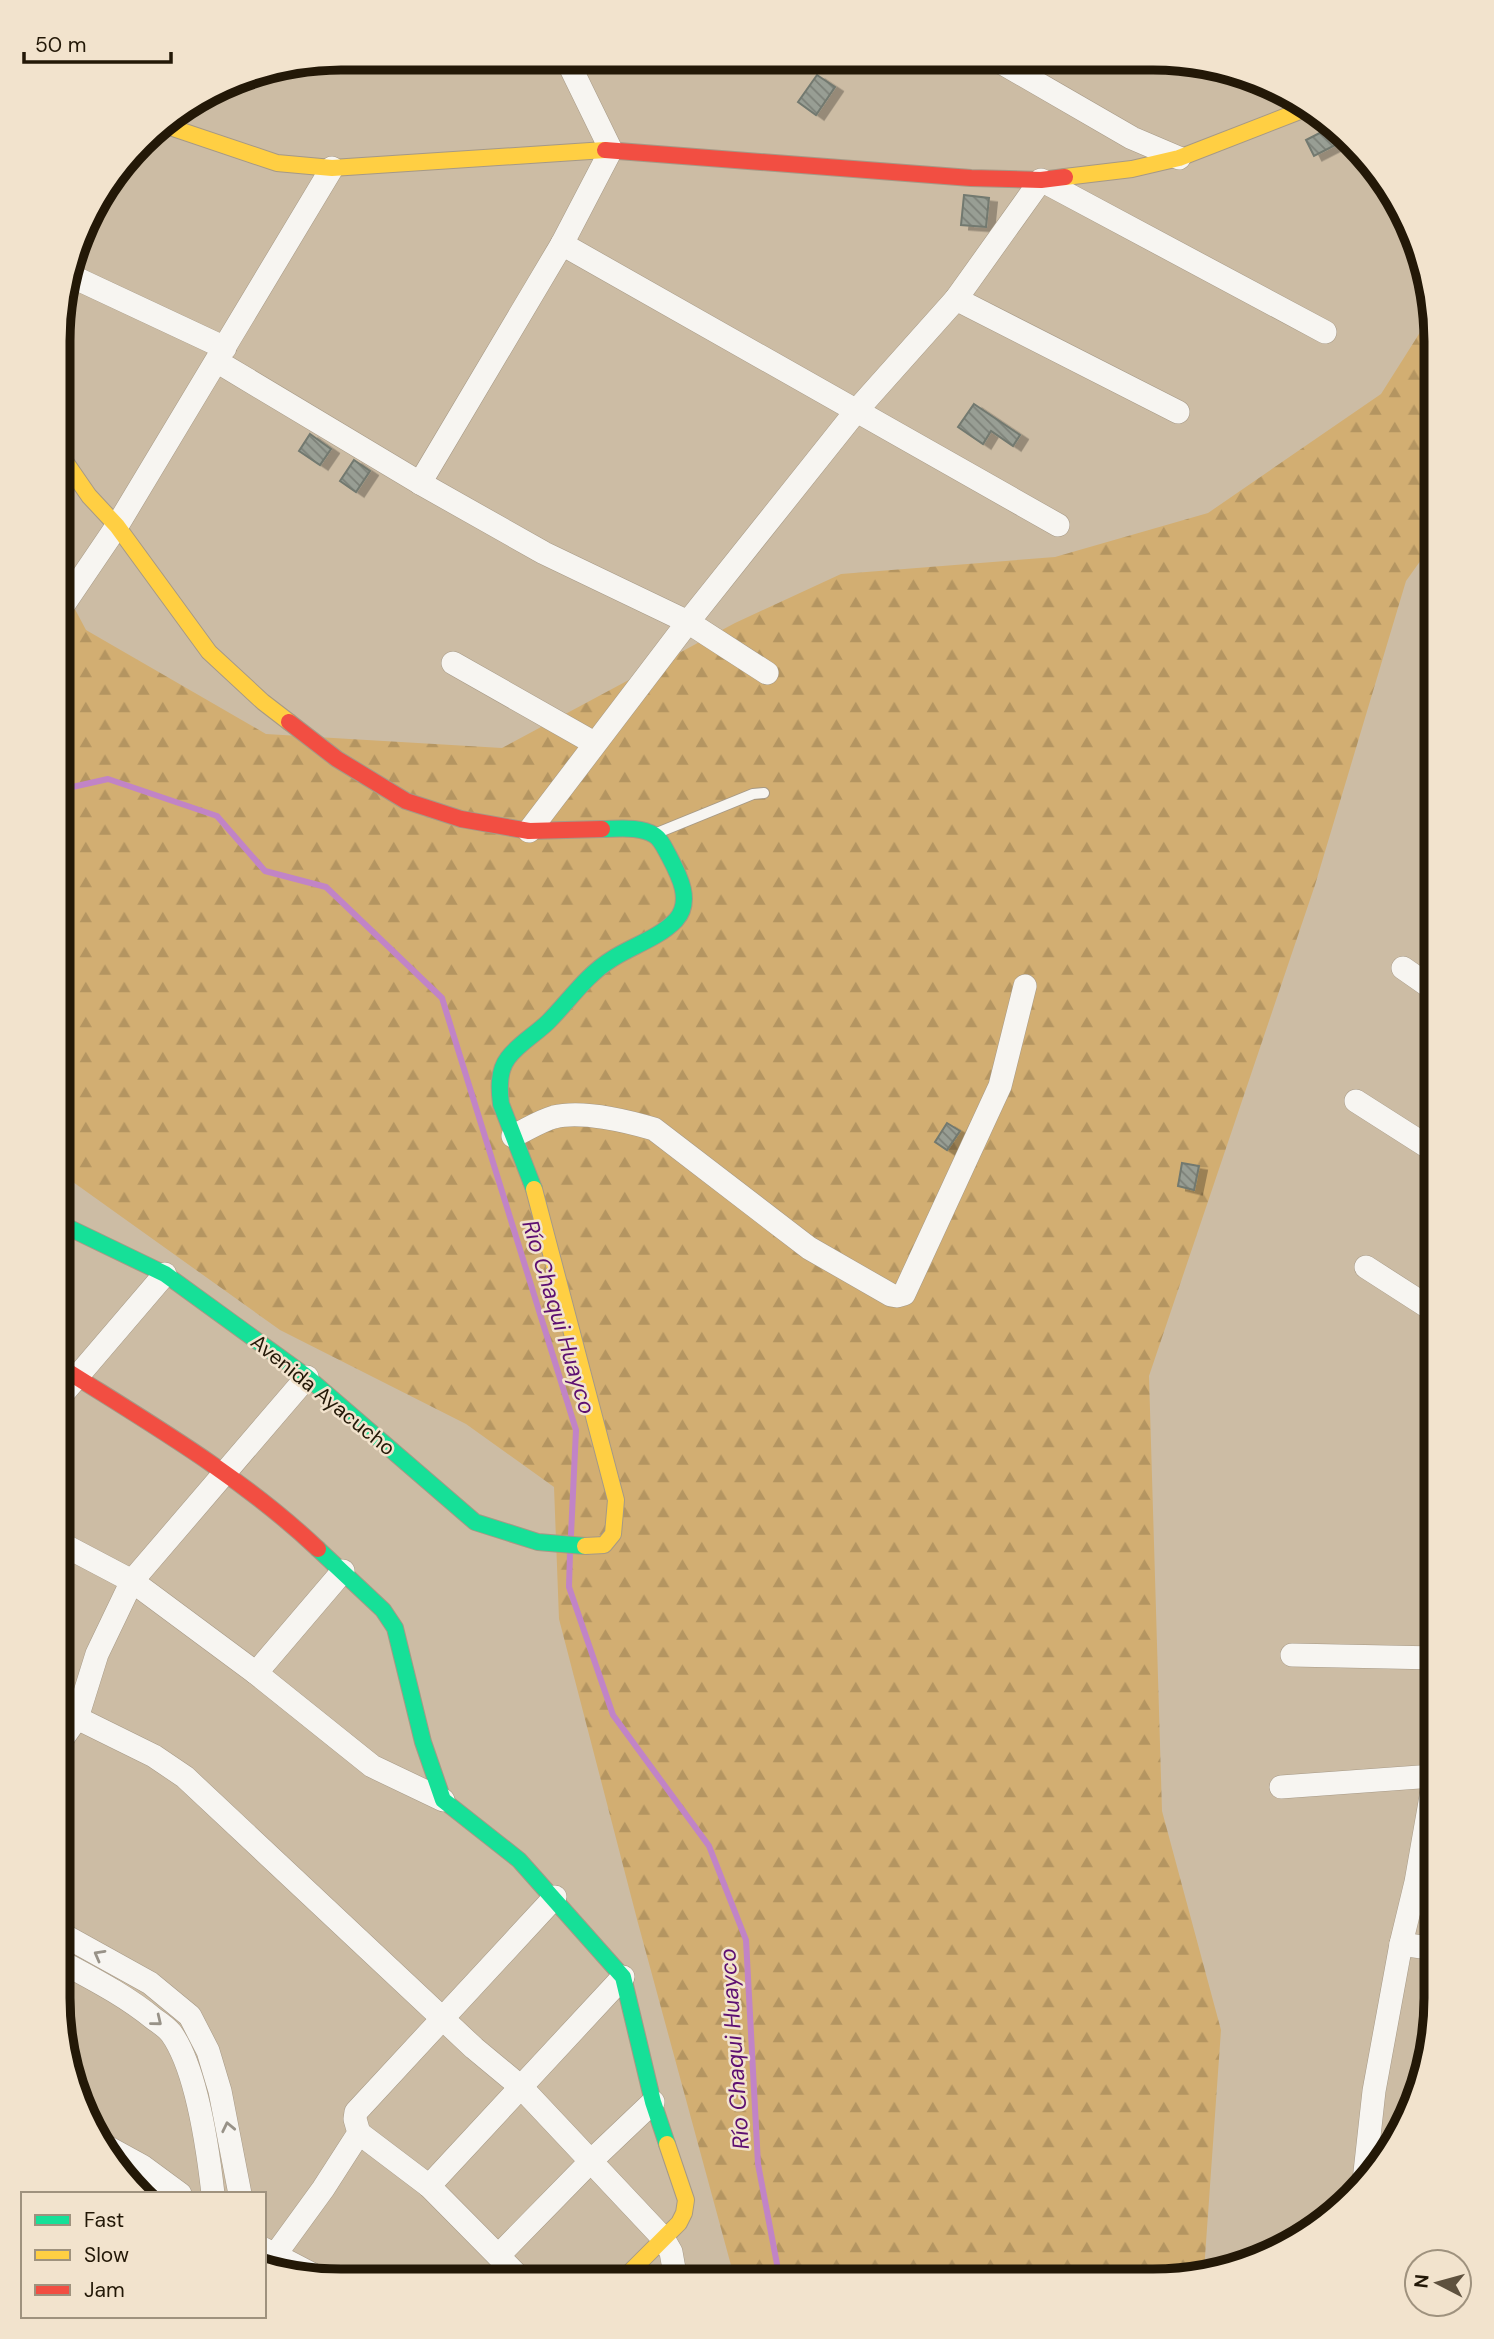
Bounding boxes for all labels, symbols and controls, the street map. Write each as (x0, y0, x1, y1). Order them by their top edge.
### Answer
scale bar (24, 21, 172, 65)
text: 50 m (35, 31, 86, 59)
water label: Río Chaqui Huayco (515, 1216, 603, 1418)
street label: Avenida Ayacucho (245, 1328, 401, 1462)
water label: Río Chaqui Huayco (712, 1947, 756, 2151)
one-way arrow (94, 1950, 107, 1963)
one-way arrow (150, 2013, 162, 2026)
one-way arrow (221, 2121, 236, 2133)
legend (21, 2192, 266, 2318)
text: Fast (84, 2206, 124, 2234)
text: Slow (84, 2241, 129, 2269)
north arrow (1403, 2248, 1473, 2318)
text: N (1408, 2273, 1435, 2289)
text: Jam (84, 2276, 125, 2304)

